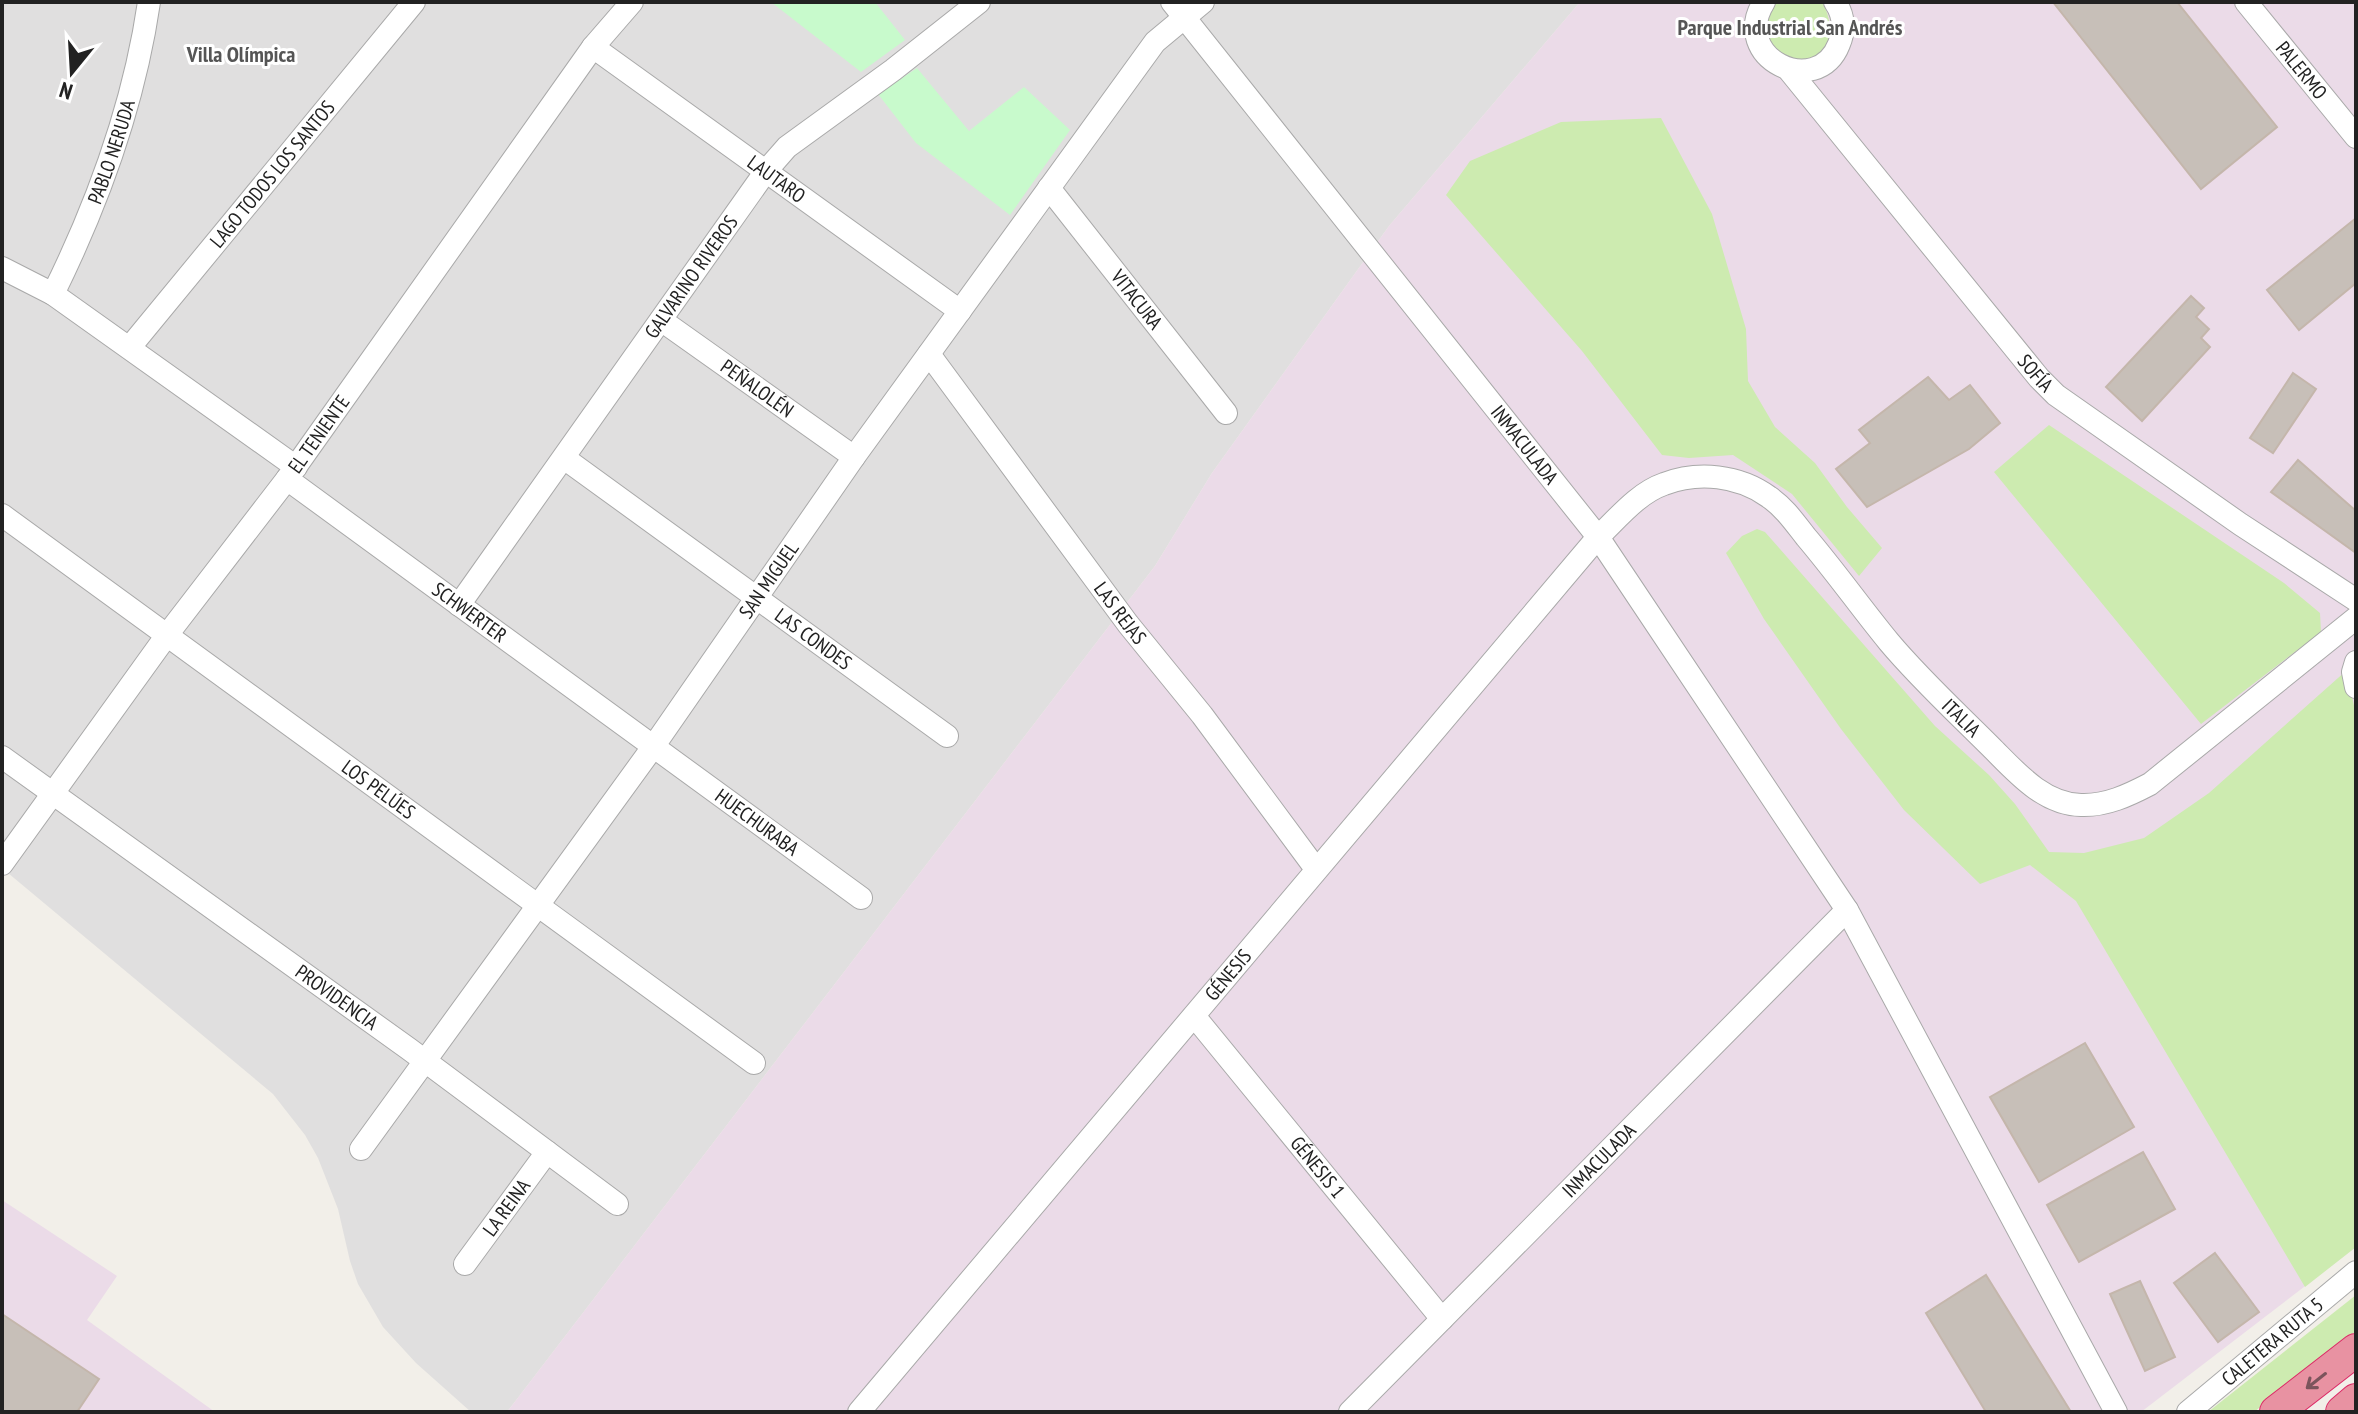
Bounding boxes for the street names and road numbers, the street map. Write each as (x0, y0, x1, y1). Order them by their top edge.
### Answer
street label: PALERMO (2270, 36, 2333, 105)
street label: LAGO TODOS LOS SANTOS (204, 95, 341, 253)
street label: PABLO NERUDA (82, 96, 141, 208)
street label: LAUTARO (742, 149, 811, 209)
street label: GALVARINO RIVEROS (639, 210, 744, 343)
street label: VITACURA (1105, 264, 1169, 335)
street label: SOFÍA (2012, 349, 2059, 398)
street label: PEÑALOLÉN (716, 353, 799, 423)
street label: EL TENIENTE (282, 390, 355, 478)
street label: INMACULADA (1485, 400, 1564, 490)
street label: SAN MIGUEL (733, 536, 805, 623)
street label: SCHWERTER (427, 576, 512, 648)
street label: LAS REJAS (1088, 577, 1152, 650)
street label: LAS CONDES (770, 602, 857, 676)
street label: ITALIA (1936, 693, 1987, 743)
street label: LOS PELÚES (337, 754, 420, 825)
street label: HUECHURABA (710, 783, 805, 862)
street label: GÉNESIS (1199, 944, 1257, 1006)
street label: PROVIDENCIA (290, 959, 384, 1036)
street label: INMACULADA (1557, 1117, 1642, 1203)
street label: GÉNESIS 1 (1285, 1131, 1351, 1204)
street label: LA REINA (477, 1173, 536, 1241)
street label: CALETERA RUTA 5 (2216, 1292, 2329, 1391)

